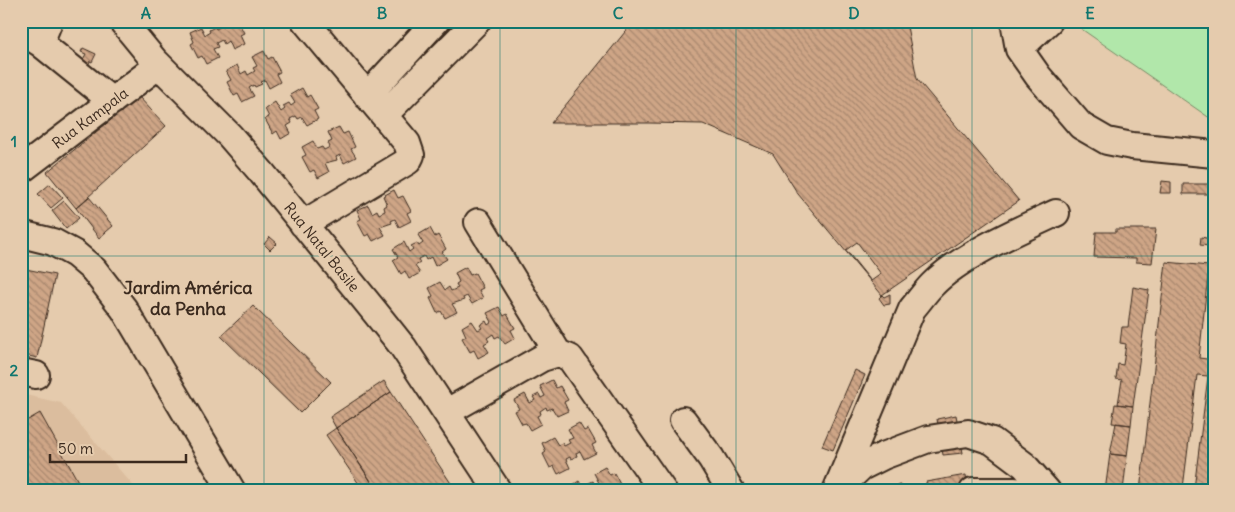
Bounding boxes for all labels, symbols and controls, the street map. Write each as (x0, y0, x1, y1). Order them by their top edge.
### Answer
text: A (141, 3, 151, 23)
text: B (377, 3, 388, 23)
text: C (613, 3, 624, 23)
text: D (848, 3, 860, 23)
text: E (1085, 3, 1095, 23)
street label: Rua Kampala (48, 83, 132, 153)
text: 1 (11, 131, 17, 151)
street label: Rua Natal Basile (280, 198, 364, 296)
district label: Jardim América da Penha (124, 276, 252, 320)
text: 2 (10, 360, 19, 380)
scale bar (50, 432, 186, 464)
text: 50 m (58, 439, 93, 458)

